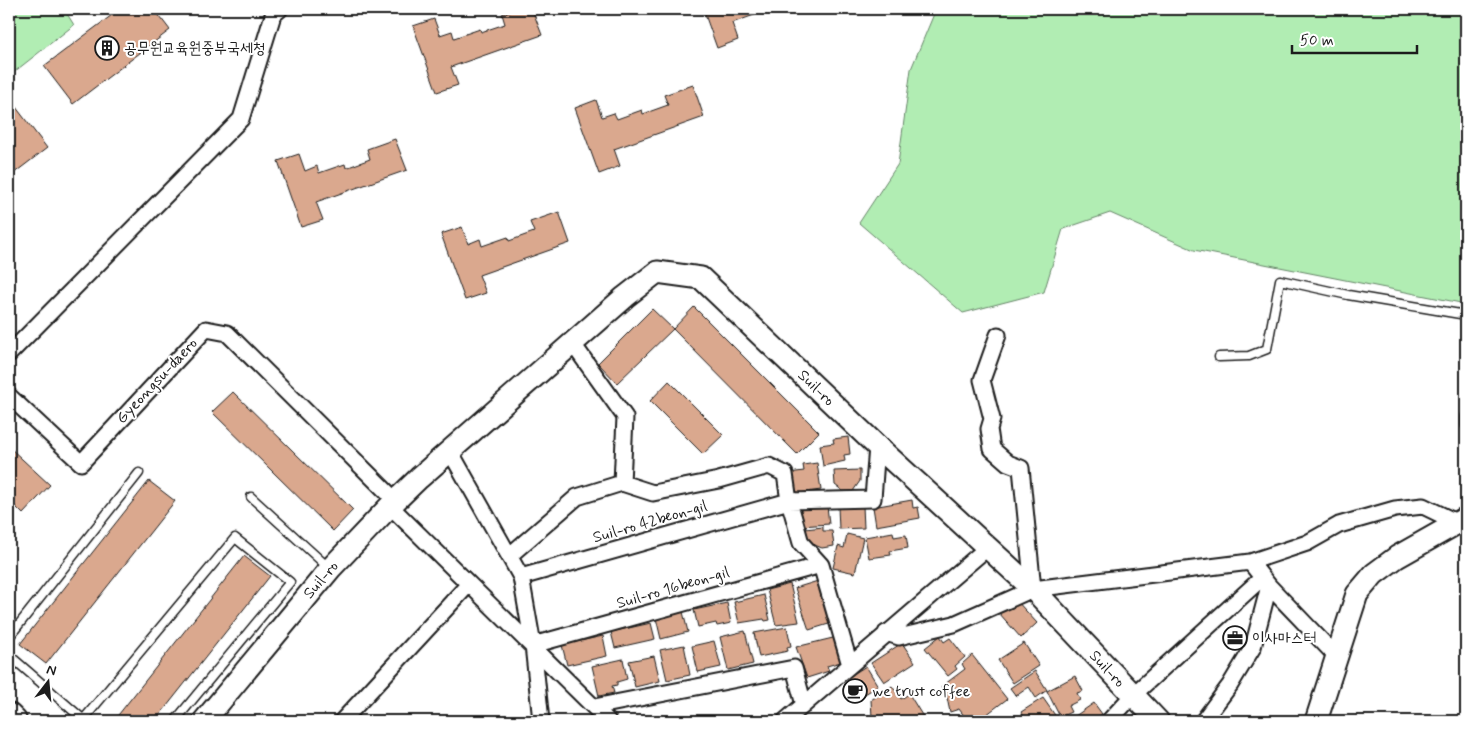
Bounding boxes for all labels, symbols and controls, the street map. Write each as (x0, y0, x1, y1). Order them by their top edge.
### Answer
scale bar (1292, 22, 1418, 54)
text: 50 m (1300, 31, 1334, 51)
building icon: 공무원교육원중부국세청 (94, 35, 120, 61)
place label: 공무원교육원중부국세청 (124, 38, 266, 59)
street label: Gyeongsu-daero (112, 333, 203, 429)
street label: Suil-ro (793, 365, 839, 411)
street label: Suil-ro 42beon-gil (590, 496, 710, 548)
street label: Suil-ro (299, 556, 344, 604)
street label: Suil-ro 16beon-gil (614, 562, 732, 614)
office icon: 이사마스터 (1222, 625, 1248, 651)
place label: 이사마스터 (1252, 628, 1316, 649)
street label: Suil-ro (1084, 646, 1130, 692)
north arrow (22, 658, 72, 708)
text: N (44, 661, 58, 680)
cafe icon: we trust coffee (842, 678, 868, 704)
place label: we trust coffee (872, 681, 971, 702)

